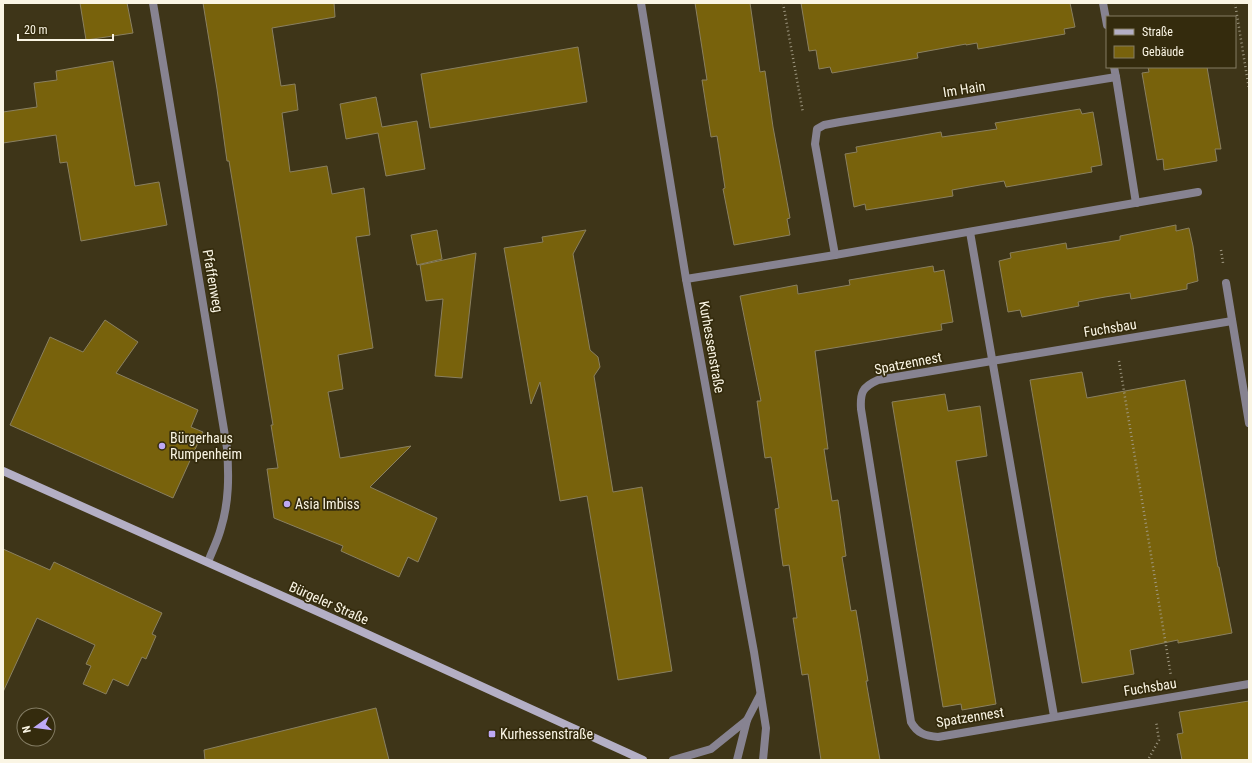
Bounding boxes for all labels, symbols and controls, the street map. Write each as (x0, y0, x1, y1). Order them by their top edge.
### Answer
scale bar (18, 16, 113, 42)
legend (1106, 16, 1236, 68)
text: 20 m (24, 23, 48, 37)
text: Straße (1142, 25, 1173, 39)
text: Gebäude (1142, 45, 1184, 59)
street label: Im Hain (942, 78, 986, 100)
street label: Pfaffenweg (200, 248, 226, 314)
street label: Kurhessenstraße (696, 300, 728, 395)
street label: Fuchsbau (1082, 316, 1138, 340)
street label: Spatzennest (873, 349, 943, 377)
place label: Bürgerhaus Rumpenheim (170, 430, 242, 462)
marker: Bürgerhaus Rumpenheim (157, 441, 167, 451)
place label: Asia Imbiss (295, 496, 360, 512)
marker: Asia Imbiss (282, 499, 292, 509)
street label: Bürgeler Straße (287, 578, 372, 628)
street label: Fuchsbau (1122, 675, 1178, 699)
street label: Spatzennest (935, 704, 1005, 730)
north arrow (16, 707, 56, 747)
text: N (20, 724, 34, 734)
place label: Kurhessenstraße (500, 726, 593, 742)
marker: Kurhessenstraße (487, 729, 497, 739)

